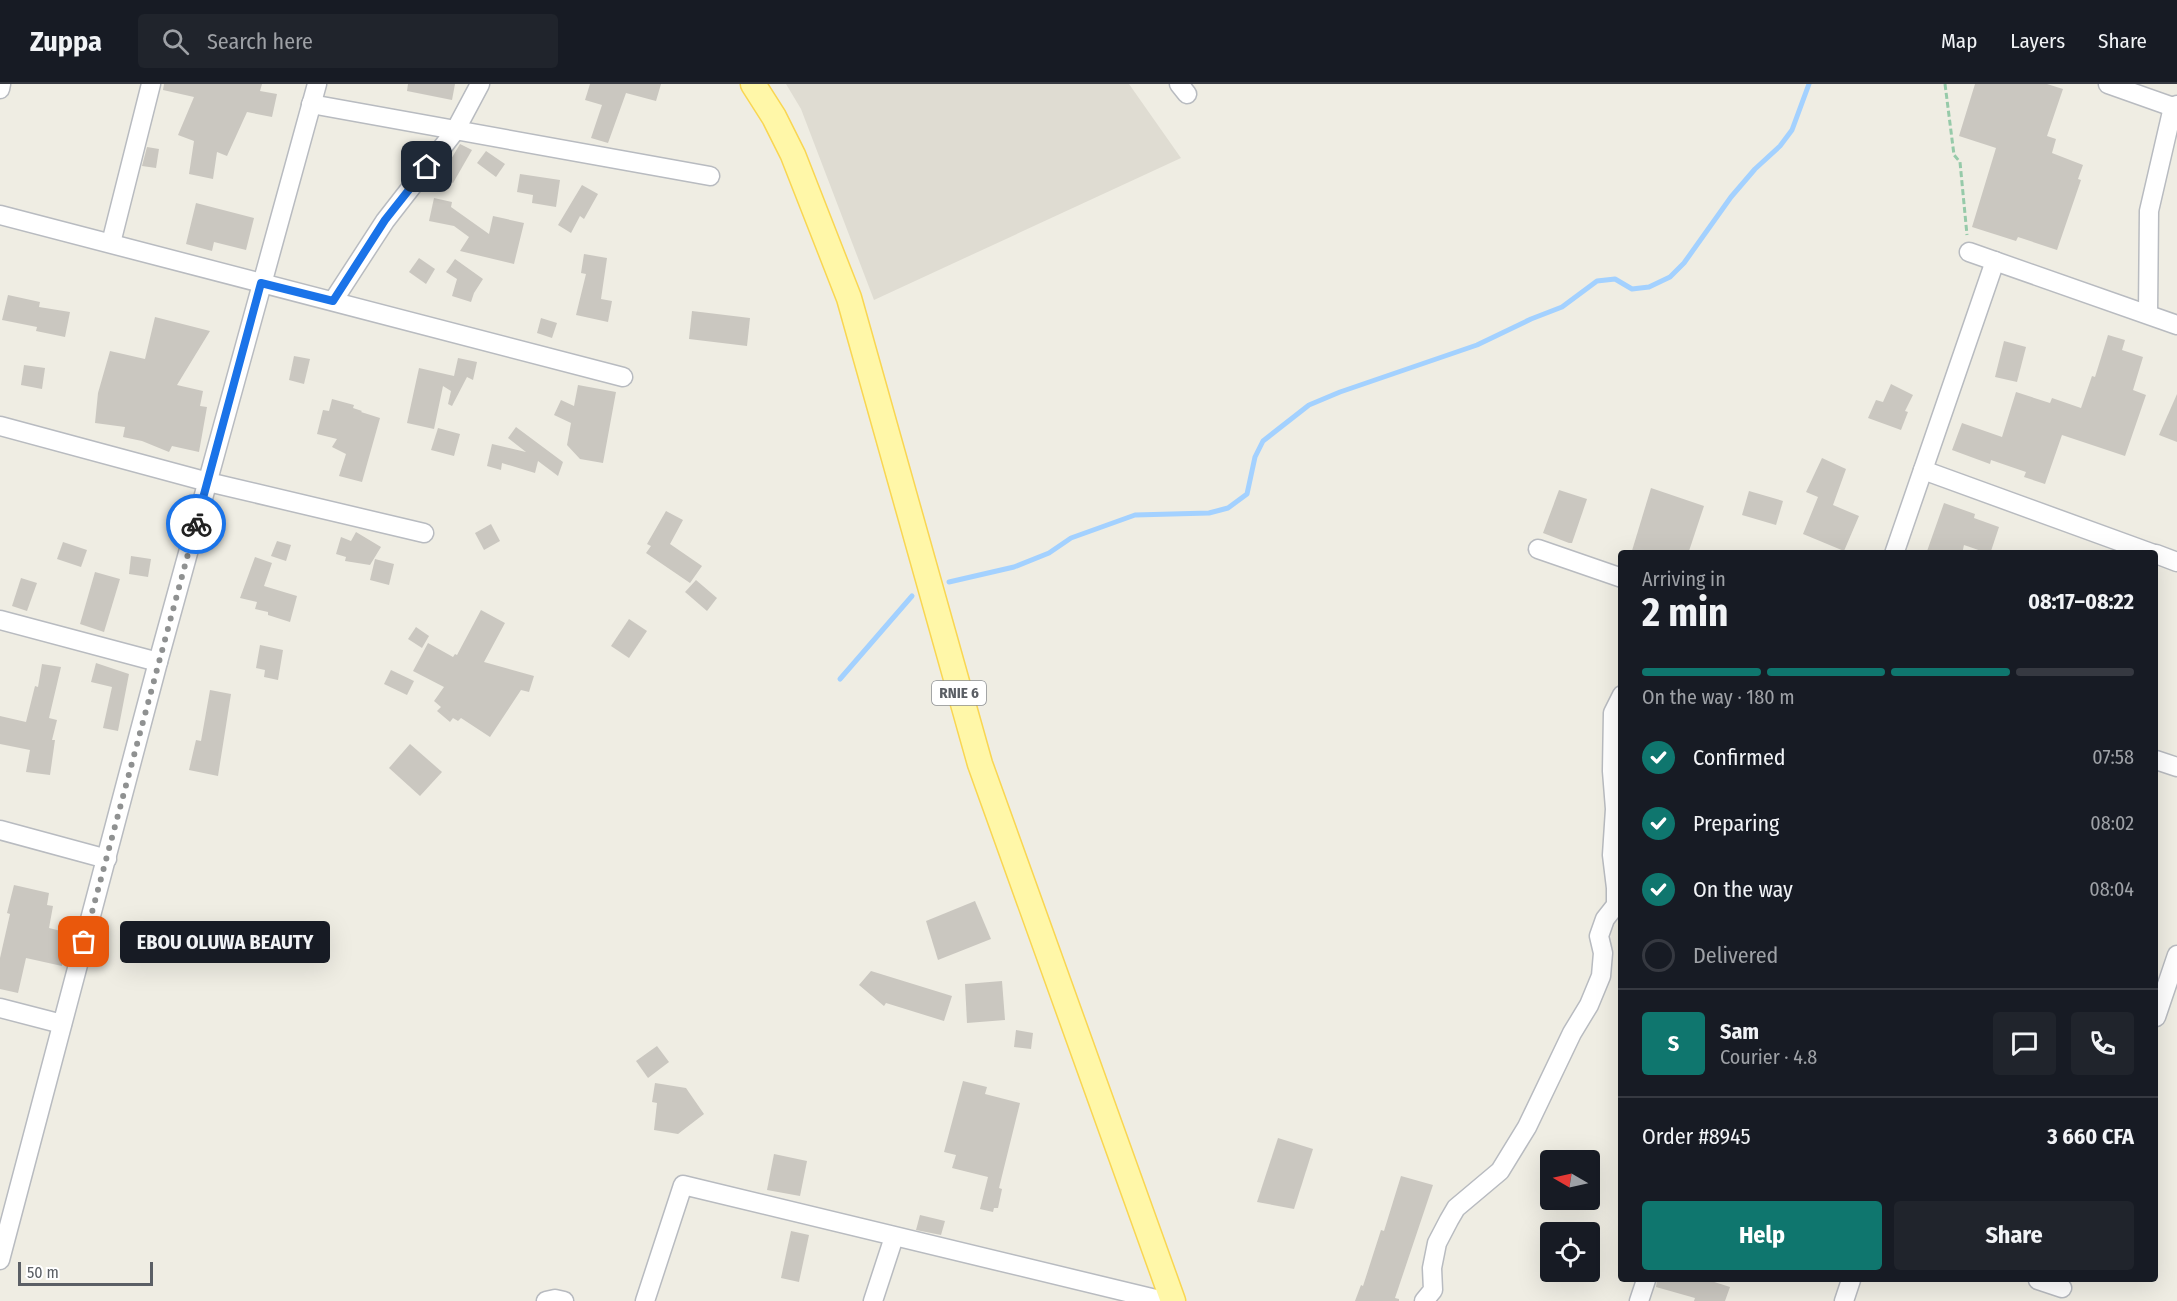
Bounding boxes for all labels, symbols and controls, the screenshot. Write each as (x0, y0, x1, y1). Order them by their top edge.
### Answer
search box (138, 14, 558, 68)
text: Zuppa (30, 25, 102, 58)
icon: search (159, 25, 192, 58)
text: Search here (207, 28, 313, 55)
text: Map (1941, 28, 1977, 54)
text: Layers (2010, 28, 2065, 54)
text: Share (2098, 28, 2147, 54)
pin (401, 141, 452, 192)
icon: home (410, 150, 443, 183)
courier (166, 494, 226, 554)
icon: bike (180, 508, 213, 541)
text: Arriving in (1642, 567, 1726, 591)
text: 08:17–08:22 (2028, 588, 2134, 615)
text: 2 min (1642, 590, 1728, 636)
road number: RNIE 6 (932, 681, 986, 705)
text: On the way · 180 m (1642, 685, 1795, 709)
icon: check (1642, 741, 1675, 774)
text: Confirmed (1693, 744, 1786, 771)
text: 07:58 (2092, 745, 2134, 769)
icon: check (1642, 807, 1675, 840)
text: Preparing (1693, 810, 1779, 837)
text: 08:02 (2090, 811, 2134, 835)
icon: check (1642, 873, 1675, 906)
text: On the way (1693, 876, 1793, 903)
text: 08:04 (2089, 877, 2134, 901)
pin (58, 916, 109, 967)
callout: EBOU OLUWA BEAUTY (120, 921, 330, 963)
icon: bag (67, 925, 100, 958)
text: EBOU OLUWA BEAUTY (137, 930, 313, 954)
text: Delivered (1693, 942, 1778, 969)
button: chat (1993, 1012, 2056, 1075)
button: phone (2071, 1012, 2134, 1075)
text: Sam (1720, 1018, 1759, 1045)
text: S (1668, 1030, 1679, 1057)
text: Courier · 4.8 (1720, 1045, 1817, 1069)
text: Order #8945 (1642, 1123, 1751, 1150)
text: 3 660 CFA (2047, 1123, 2134, 1150)
north arrow (1540, 1150, 1600, 1210)
map controls (1540, 1150, 1600, 1282)
button: Help (1642, 1201, 1882, 1270)
button: Share (1894, 1201, 2134, 1270)
button: locate (1540, 1222, 1600, 1282)
scale bar (18, 1259, 153, 1286)
text: 50 m (27, 1263, 59, 1282)

